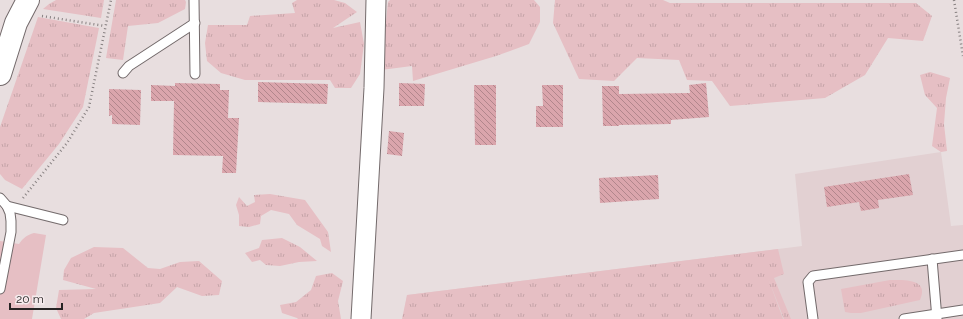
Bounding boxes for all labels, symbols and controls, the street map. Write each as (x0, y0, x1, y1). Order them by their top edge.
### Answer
scale bar (10, 285, 62, 311)
text: 20 m (16, 292, 44, 306)

